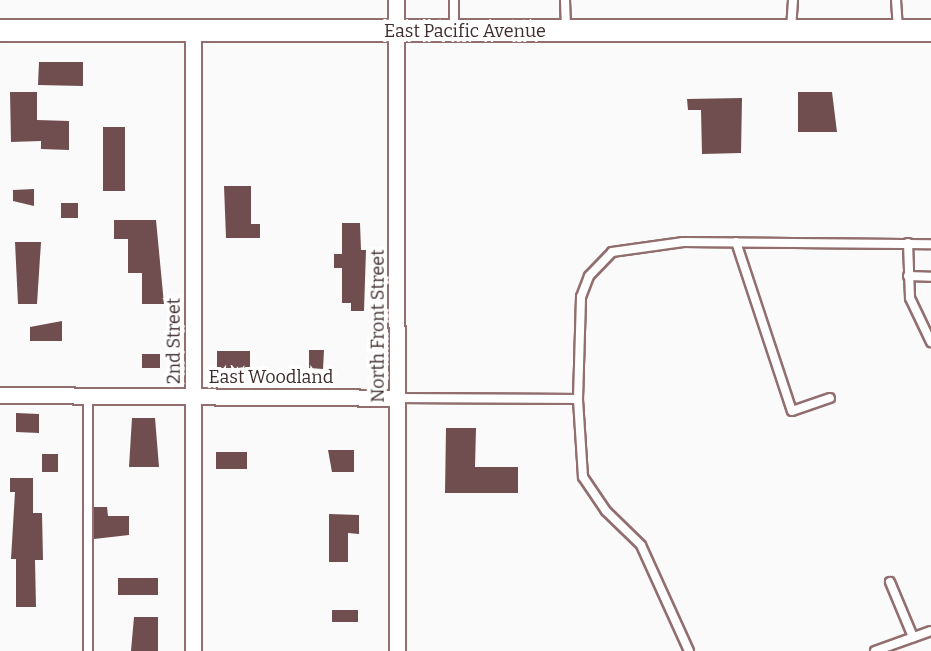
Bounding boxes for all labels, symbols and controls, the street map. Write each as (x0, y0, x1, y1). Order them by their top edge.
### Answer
street label: East Pacific Avenue (384, 20, 546, 42)
street label: North Front Street (367, 249, 389, 403)
street label: 2nd Street (163, 298, 185, 384)
street label: East Woodland (209, 366, 333, 388)

